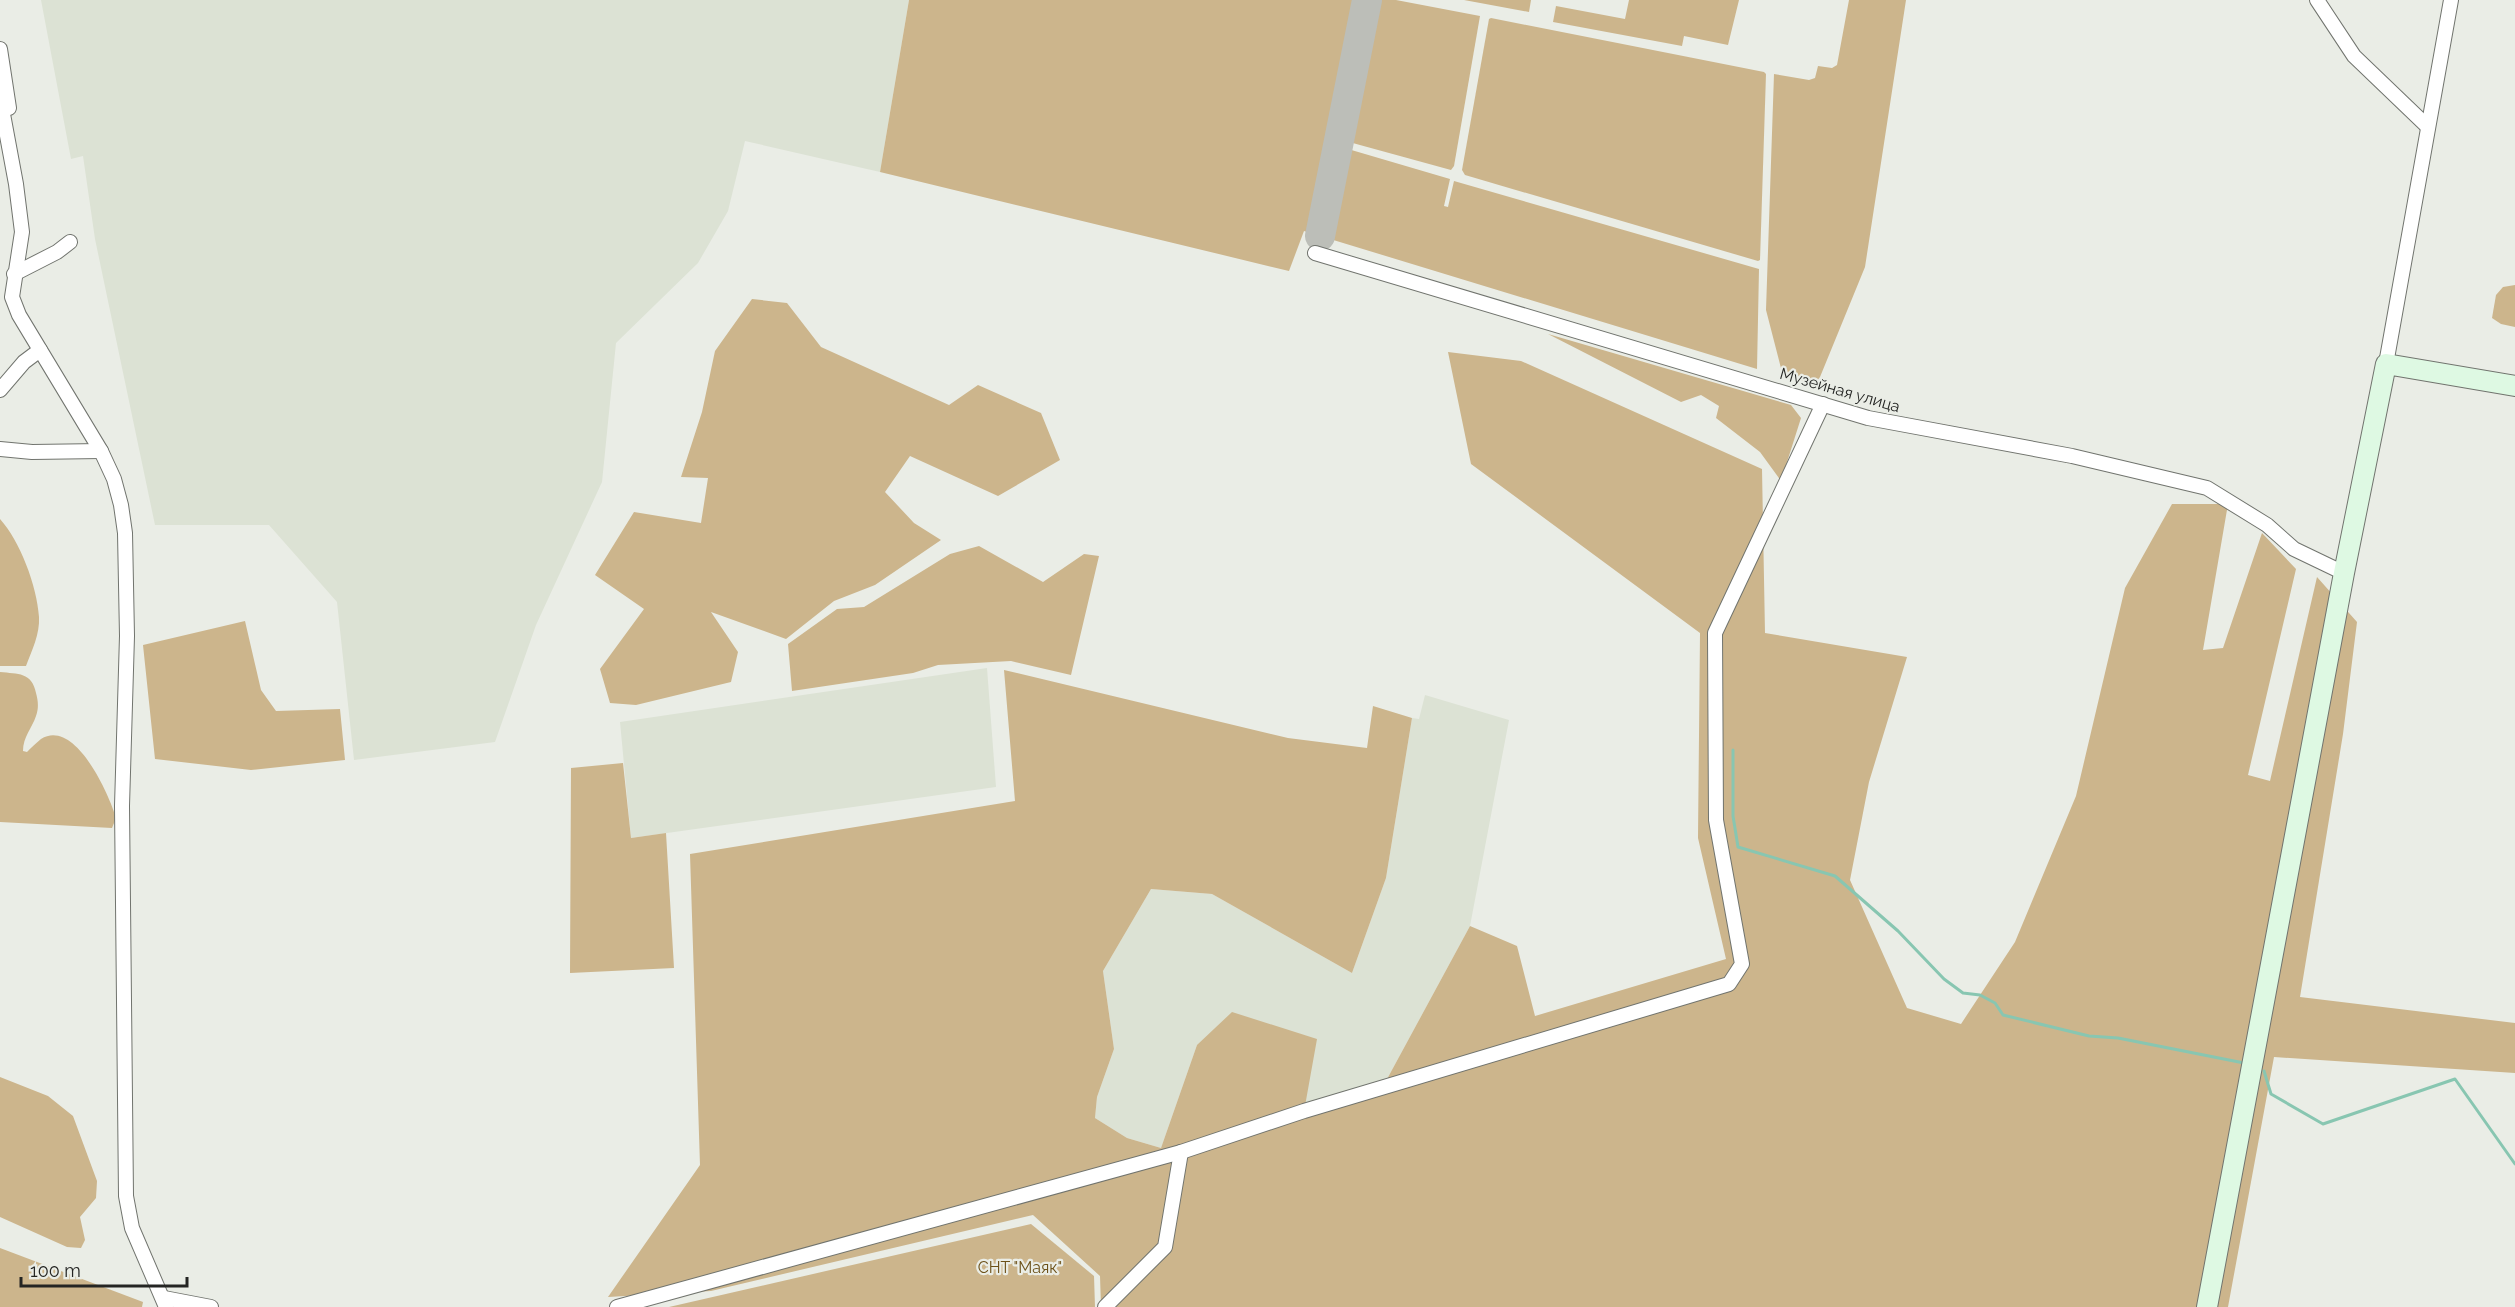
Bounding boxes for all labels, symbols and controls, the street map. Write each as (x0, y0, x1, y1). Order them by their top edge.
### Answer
street label: Музейная улица (1778, 364, 1902, 416)
scale bar (21, 1250, 188, 1288)
park label: СНТ "Маяк" (978, 1258, 1062, 1277)
text: 100 m (30, 1260, 81, 1281)

